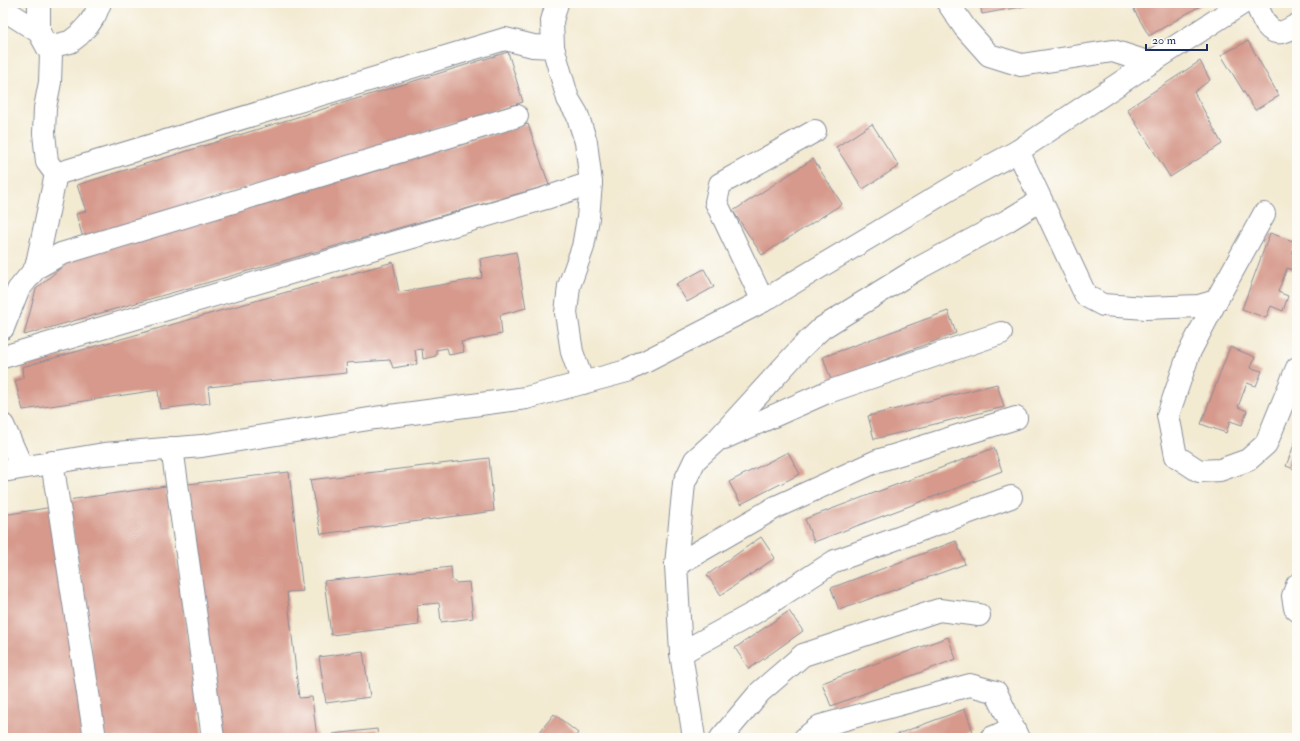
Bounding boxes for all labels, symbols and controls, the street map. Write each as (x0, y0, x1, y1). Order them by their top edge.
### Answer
scale bar (1146, 26, 1207, 52)
text: 20 m (1152, 33, 1177, 48)

